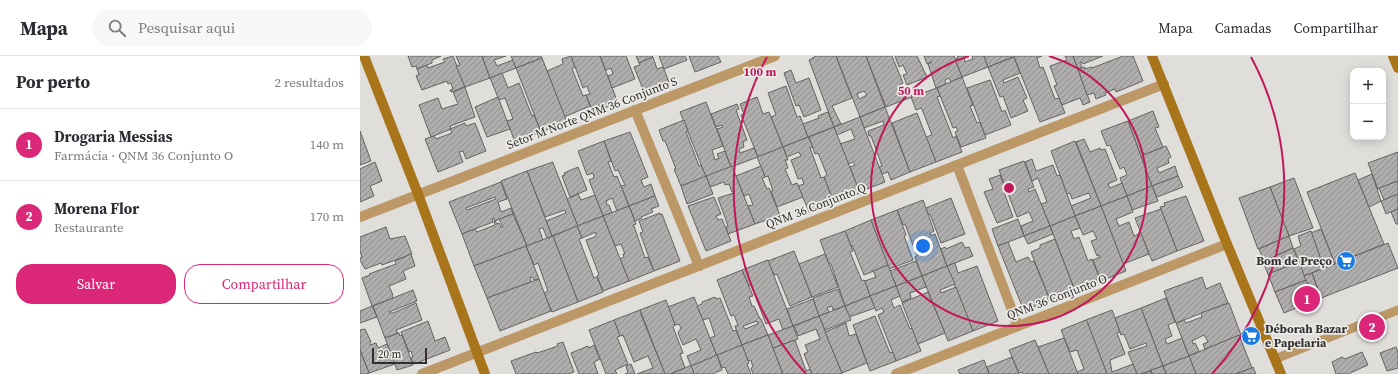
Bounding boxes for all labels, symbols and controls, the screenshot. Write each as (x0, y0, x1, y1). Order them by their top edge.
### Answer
search box (92, 10, 372, 46)
text: Mapa (20, 15, 68, 41)
icon: search (106, 17, 128, 39)
text: Pesquisar aqui (138, 17, 235, 38)
text: Mapa (1158, 18, 1193, 38)
text: Camadas (1215, 18, 1271, 38)
text: Compartilhar (1293, 18, 1378, 38)
text: 100 m (744, 64, 777, 80)
map controls (1350, 68, 1386, 140)
button: + (1350, 68, 1386, 104)
text: Por perto (16, 70, 90, 94)
street label: Setor M Norte QNM 36 Conjunto S (504, 73, 680, 153)
text: 2 resultados (274, 74, 344, 91)
text: 50 m (898, 83, 924, 99)
button: − (1350, 104, 1386, 140)
text: Drogaria Messias (54, 126, 172, 147)
text: 1 (25, 136, 33, 153)
text: 140 m (310, 136, 344, 153)
text: Farmácia · QNM 36 Conjunto O (54, 147, 233, 164)
street label: QNM 36 Conjunto Q (764, 179, 868, 233)
centre of rings (1002, 181, 1016, 195)
text: Morena Flor (54, 198, 139, 219)
text: 2 (25, 208, 33, 225)
text: 170 m (310, 208, 344, 225)
text: Restaurante (54, 219, 124, 236)
your location (913, 236, 933, 256)
supermarket icon: Bom de Preço (1335, 250, 1357, 272)
place label: Bom de Preço (1256, 253, 1332, 269)
button: Salvar (16, 264, 176, 304)
button: Compartilhar (184, 264, 344, 304)
street label: QNM 36 Conjunto O (1005, 270, 1109, 324)
pin: 1 (1294, 284, 1320, 314)
pin: 2 (1359, 312, 1385, 342)
place label: Déborah Bazar e Papelaria (1265, 321, 1347, 351)
supermarket icon: Déborah Bazar e Papelaria (1240, 325, 1262, 347)
scale bar (372, 346, 427, 365)
text: 20 m (378, 347, 401, 362)

